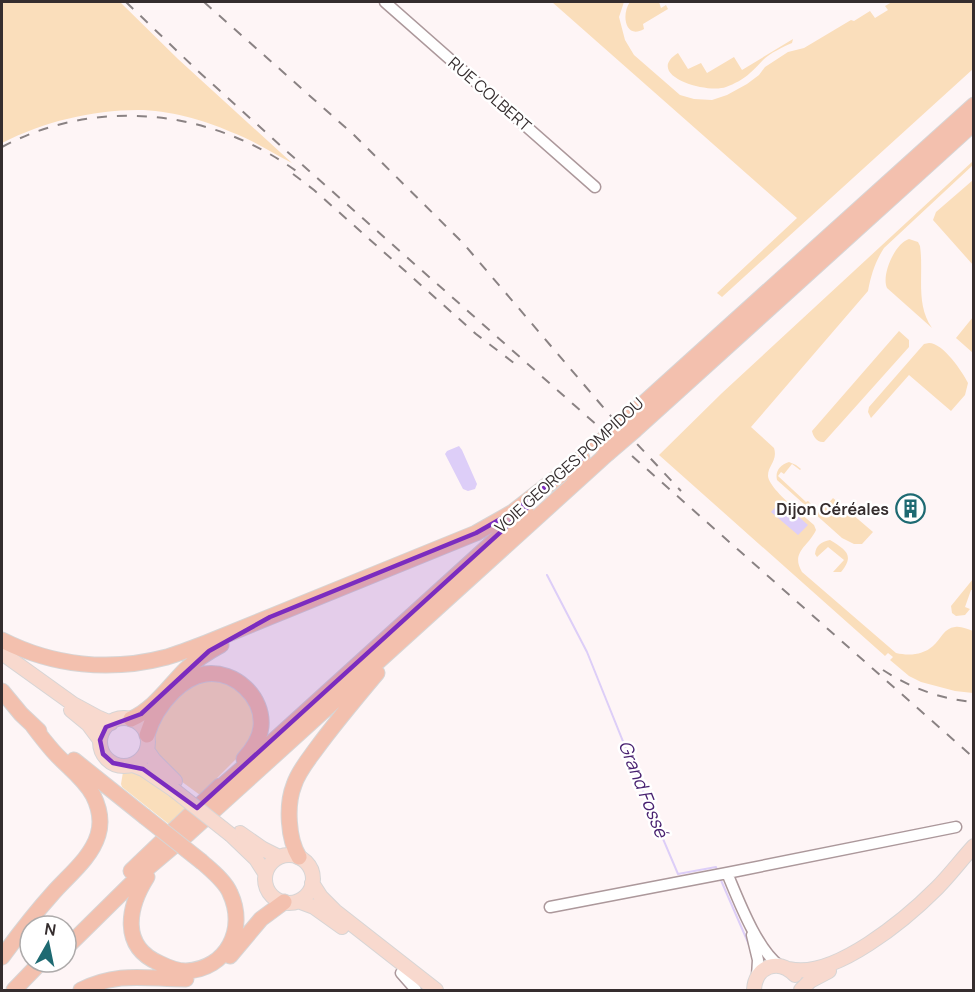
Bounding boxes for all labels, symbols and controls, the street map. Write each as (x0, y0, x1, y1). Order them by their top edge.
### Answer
street label: RUE COLBERT (444, 52, 537, 137)
street label: VOIE GEORGES POMPIDOU (490, 392, 648, 538)
building icon: Dijon Céréales (894, 493, 926, 525)
place label: Dijon Céréales (776, 498, 889, 520)
water label: Grand Fossé (614, 737, 675, 842)
north arrow (18, 914, 78, 974)
text: N (43, 917, 58, 941)

